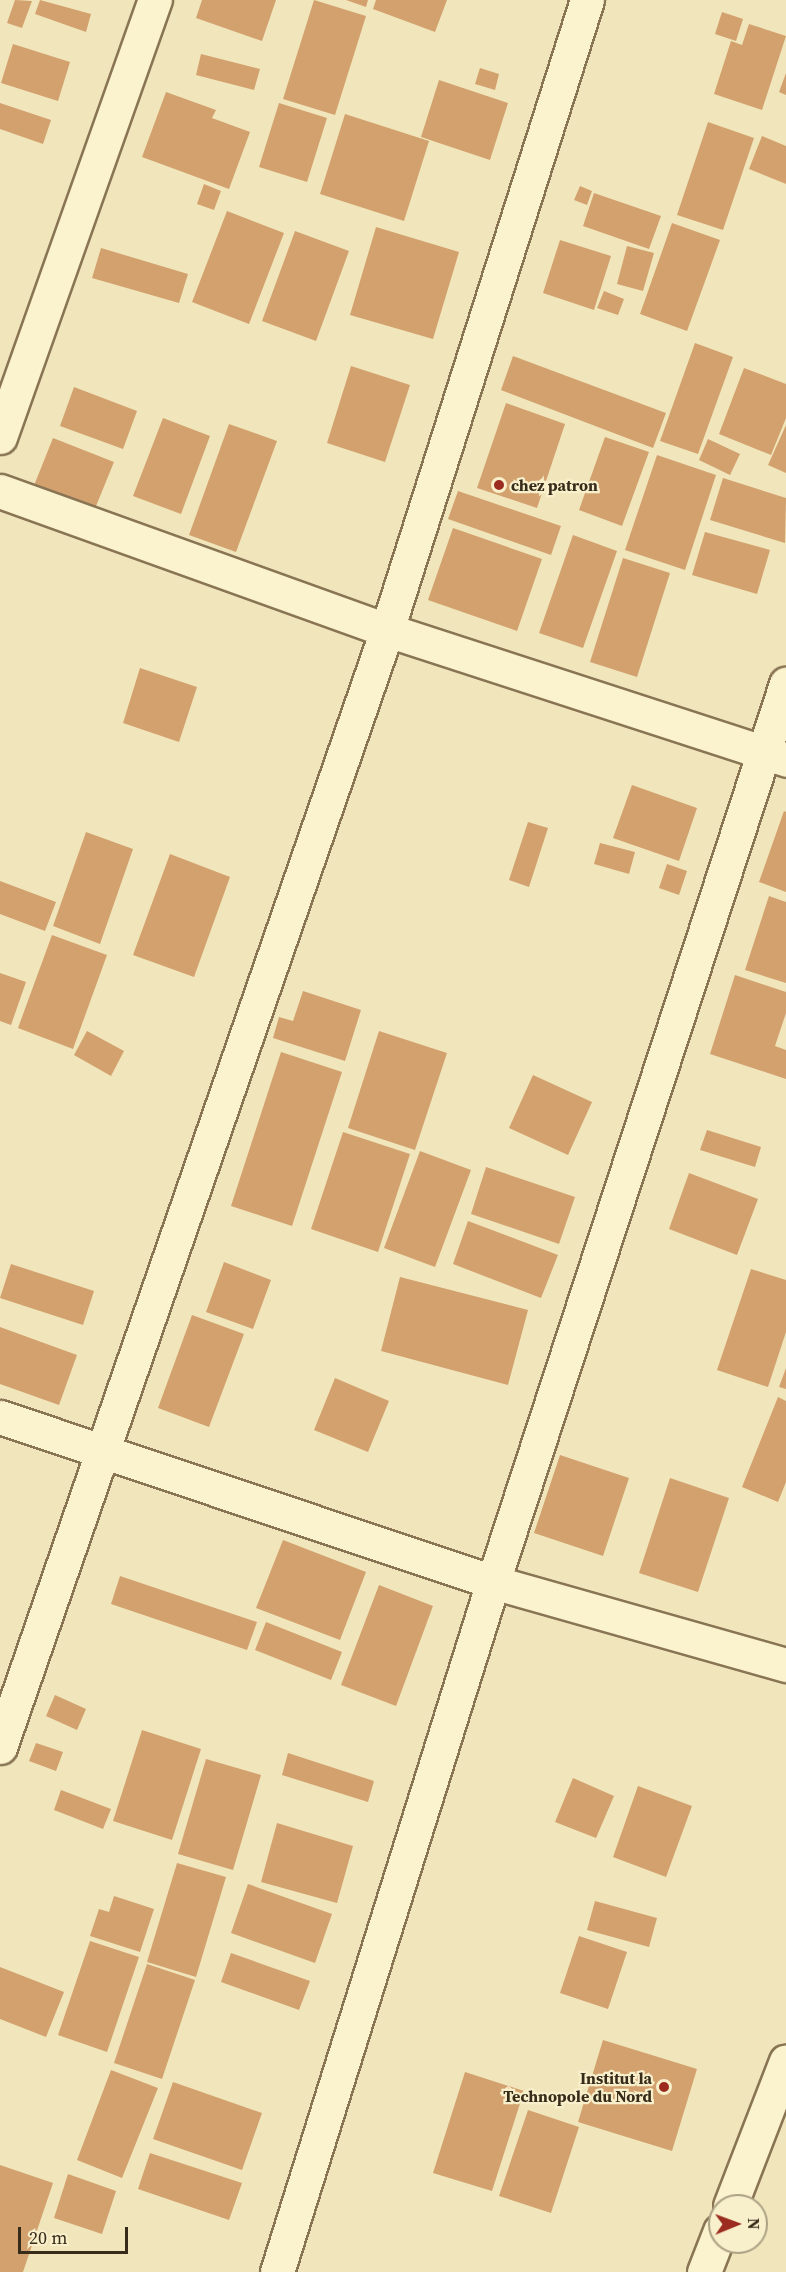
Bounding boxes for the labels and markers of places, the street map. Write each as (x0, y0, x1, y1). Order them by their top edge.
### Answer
place label: chez patron (511, 475, 598, 495)
marker: chez patron (492, 478, 506, 492)
place label: Institut la Technopole du Nord (503, 2068, 652, 2106)
marker: Institut la Technopole du Nord (657, 2080, 671, 2094)

